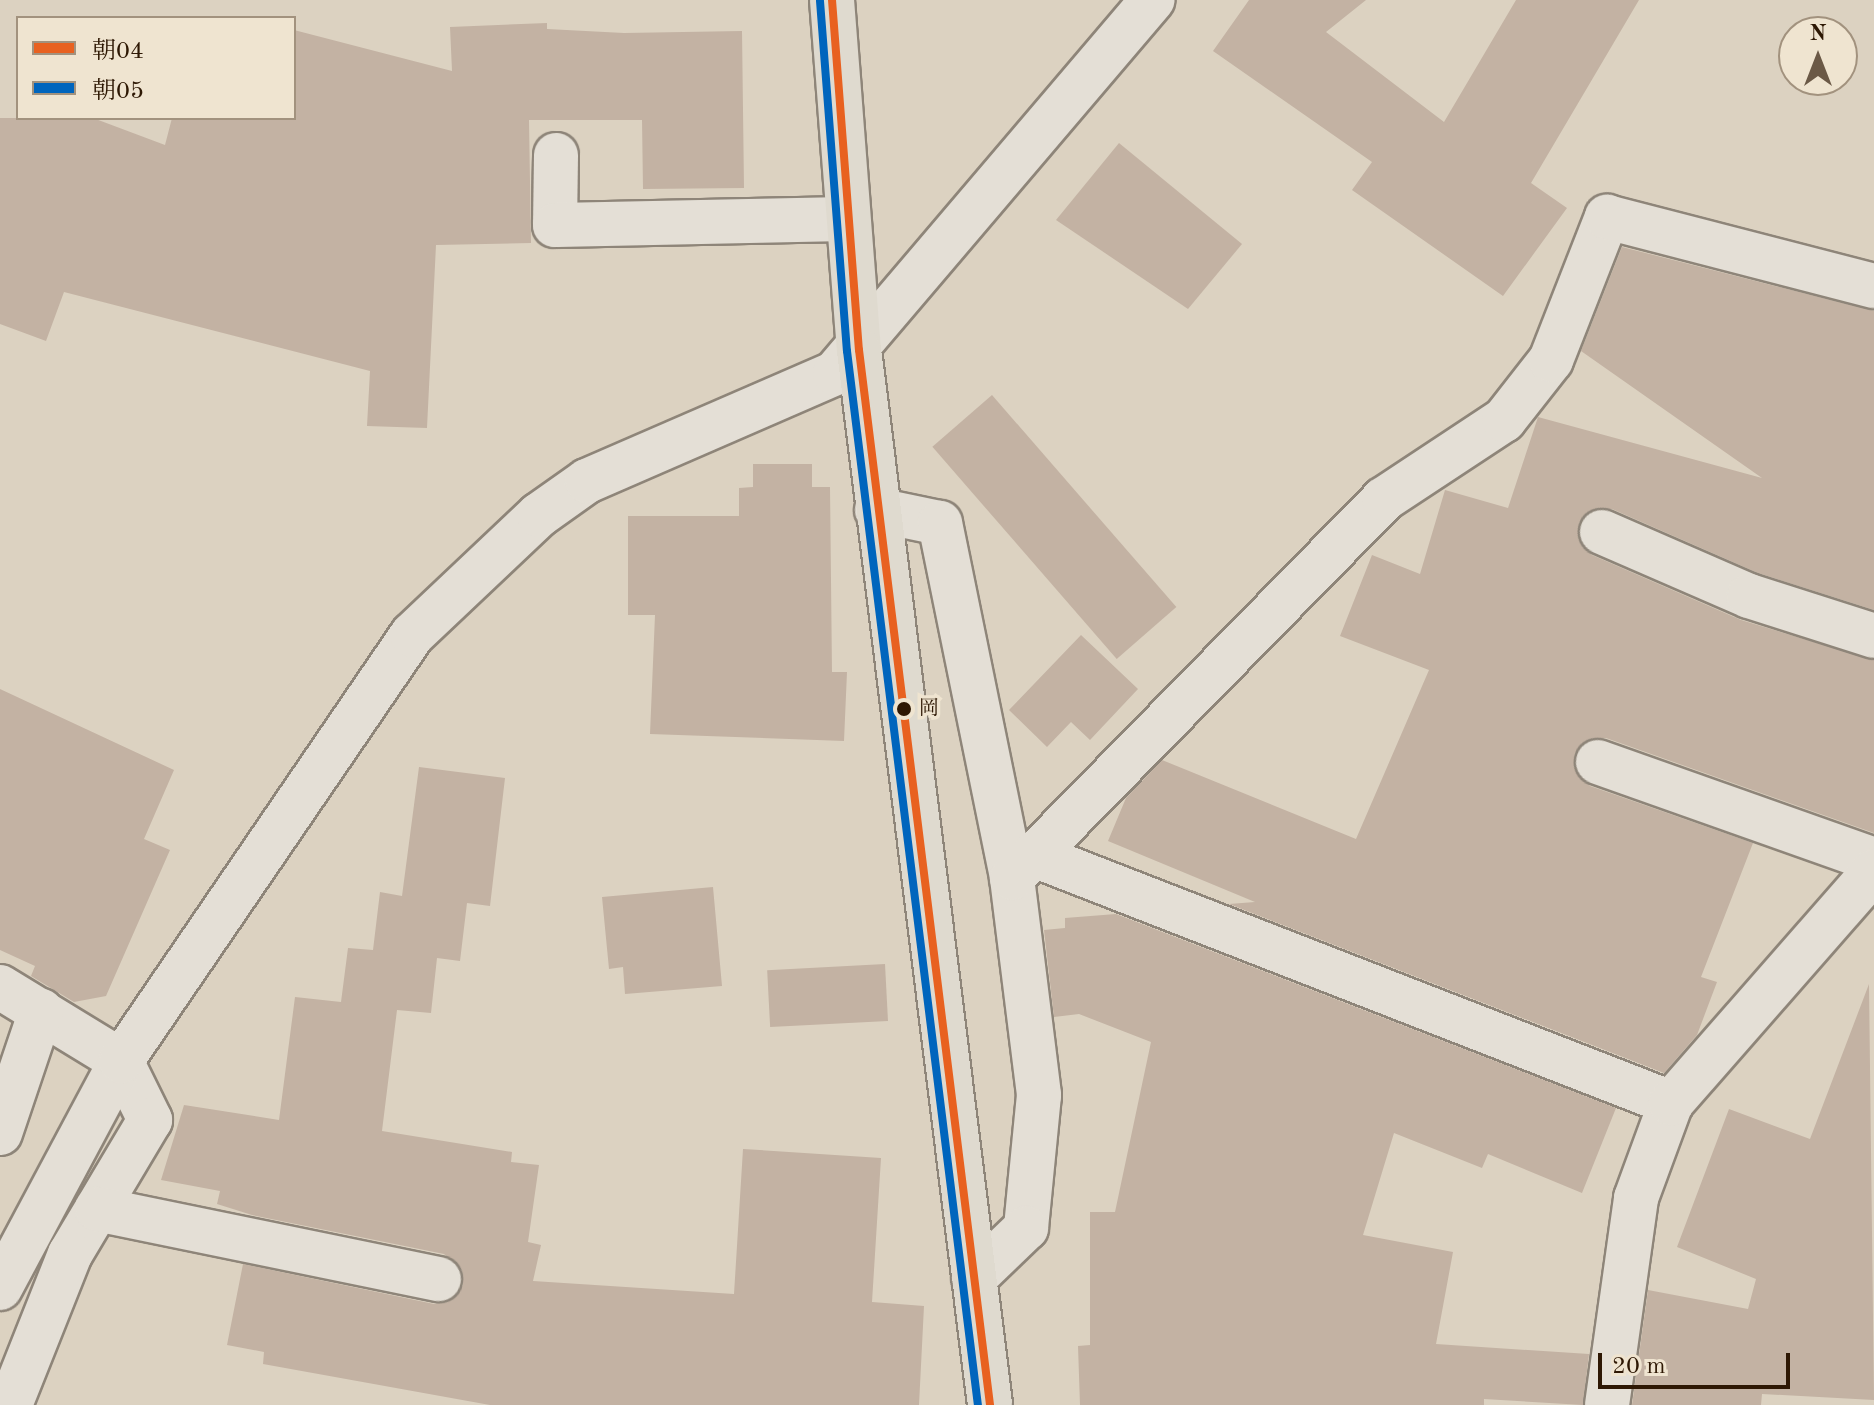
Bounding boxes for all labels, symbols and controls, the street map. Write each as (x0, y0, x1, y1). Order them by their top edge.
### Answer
legend (16, 16, 296, 120)
north arrow (1778, 16, 1858, 96)
text: N (1810, 23, 1826, 45)
text: 朝04 (92, 40, 144, 64)
text: 朝05 (92, 80, 144, 104)
place label: 岡 (919, 697, 939, 721)
marker: 岡 (896, 701, 912, 717)
scale bar (1602, 1337, 1794, 1387)
text: 20 m (1612, 1355, 1666, 1379)

